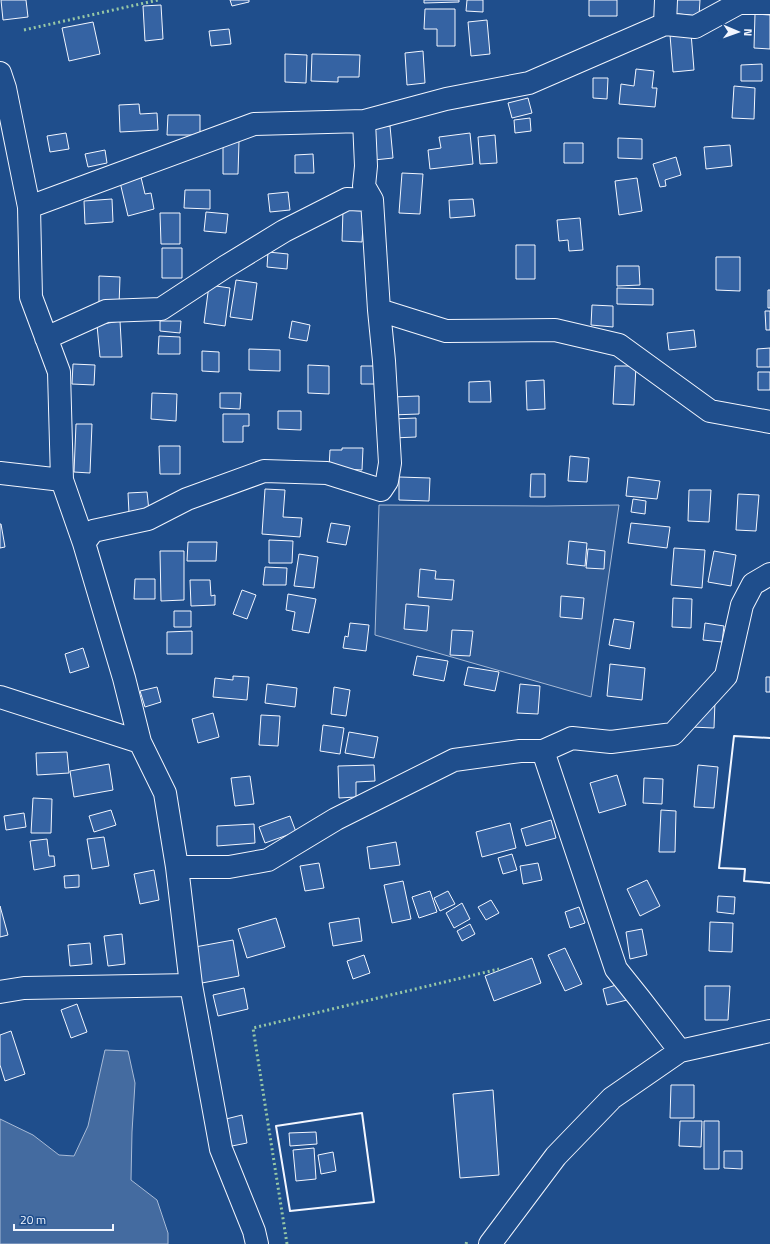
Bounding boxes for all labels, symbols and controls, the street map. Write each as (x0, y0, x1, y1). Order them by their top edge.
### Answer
north arrow (718, 12, 758, 52)
text: N (740, 28, 756, 36)
scale bar (14, 1206, 113, 1232)
text: 20 m (20, 1210, 46, 1229)

